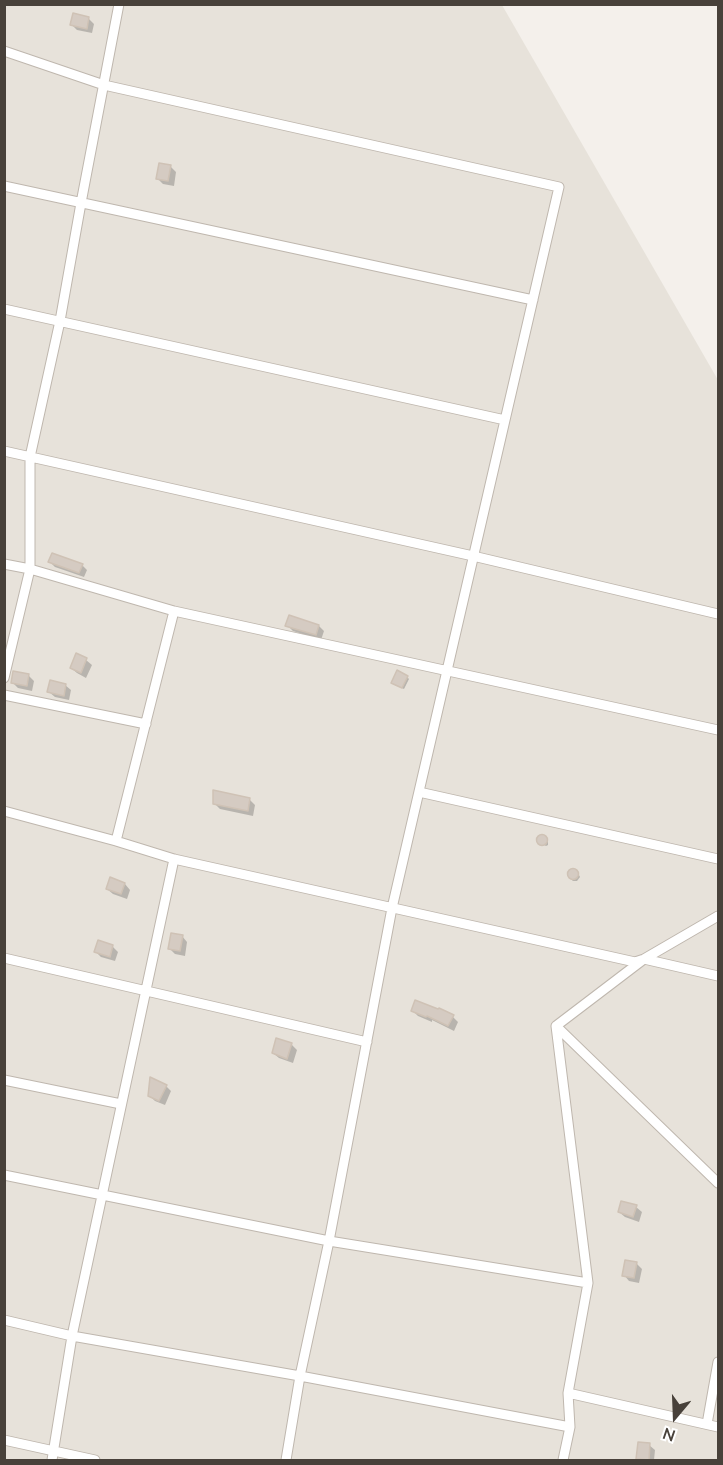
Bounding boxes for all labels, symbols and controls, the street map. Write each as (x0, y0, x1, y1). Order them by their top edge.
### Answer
north arrow (645, 1387, 705, 1447)
text: N (660, 1422, 678, 1446)

